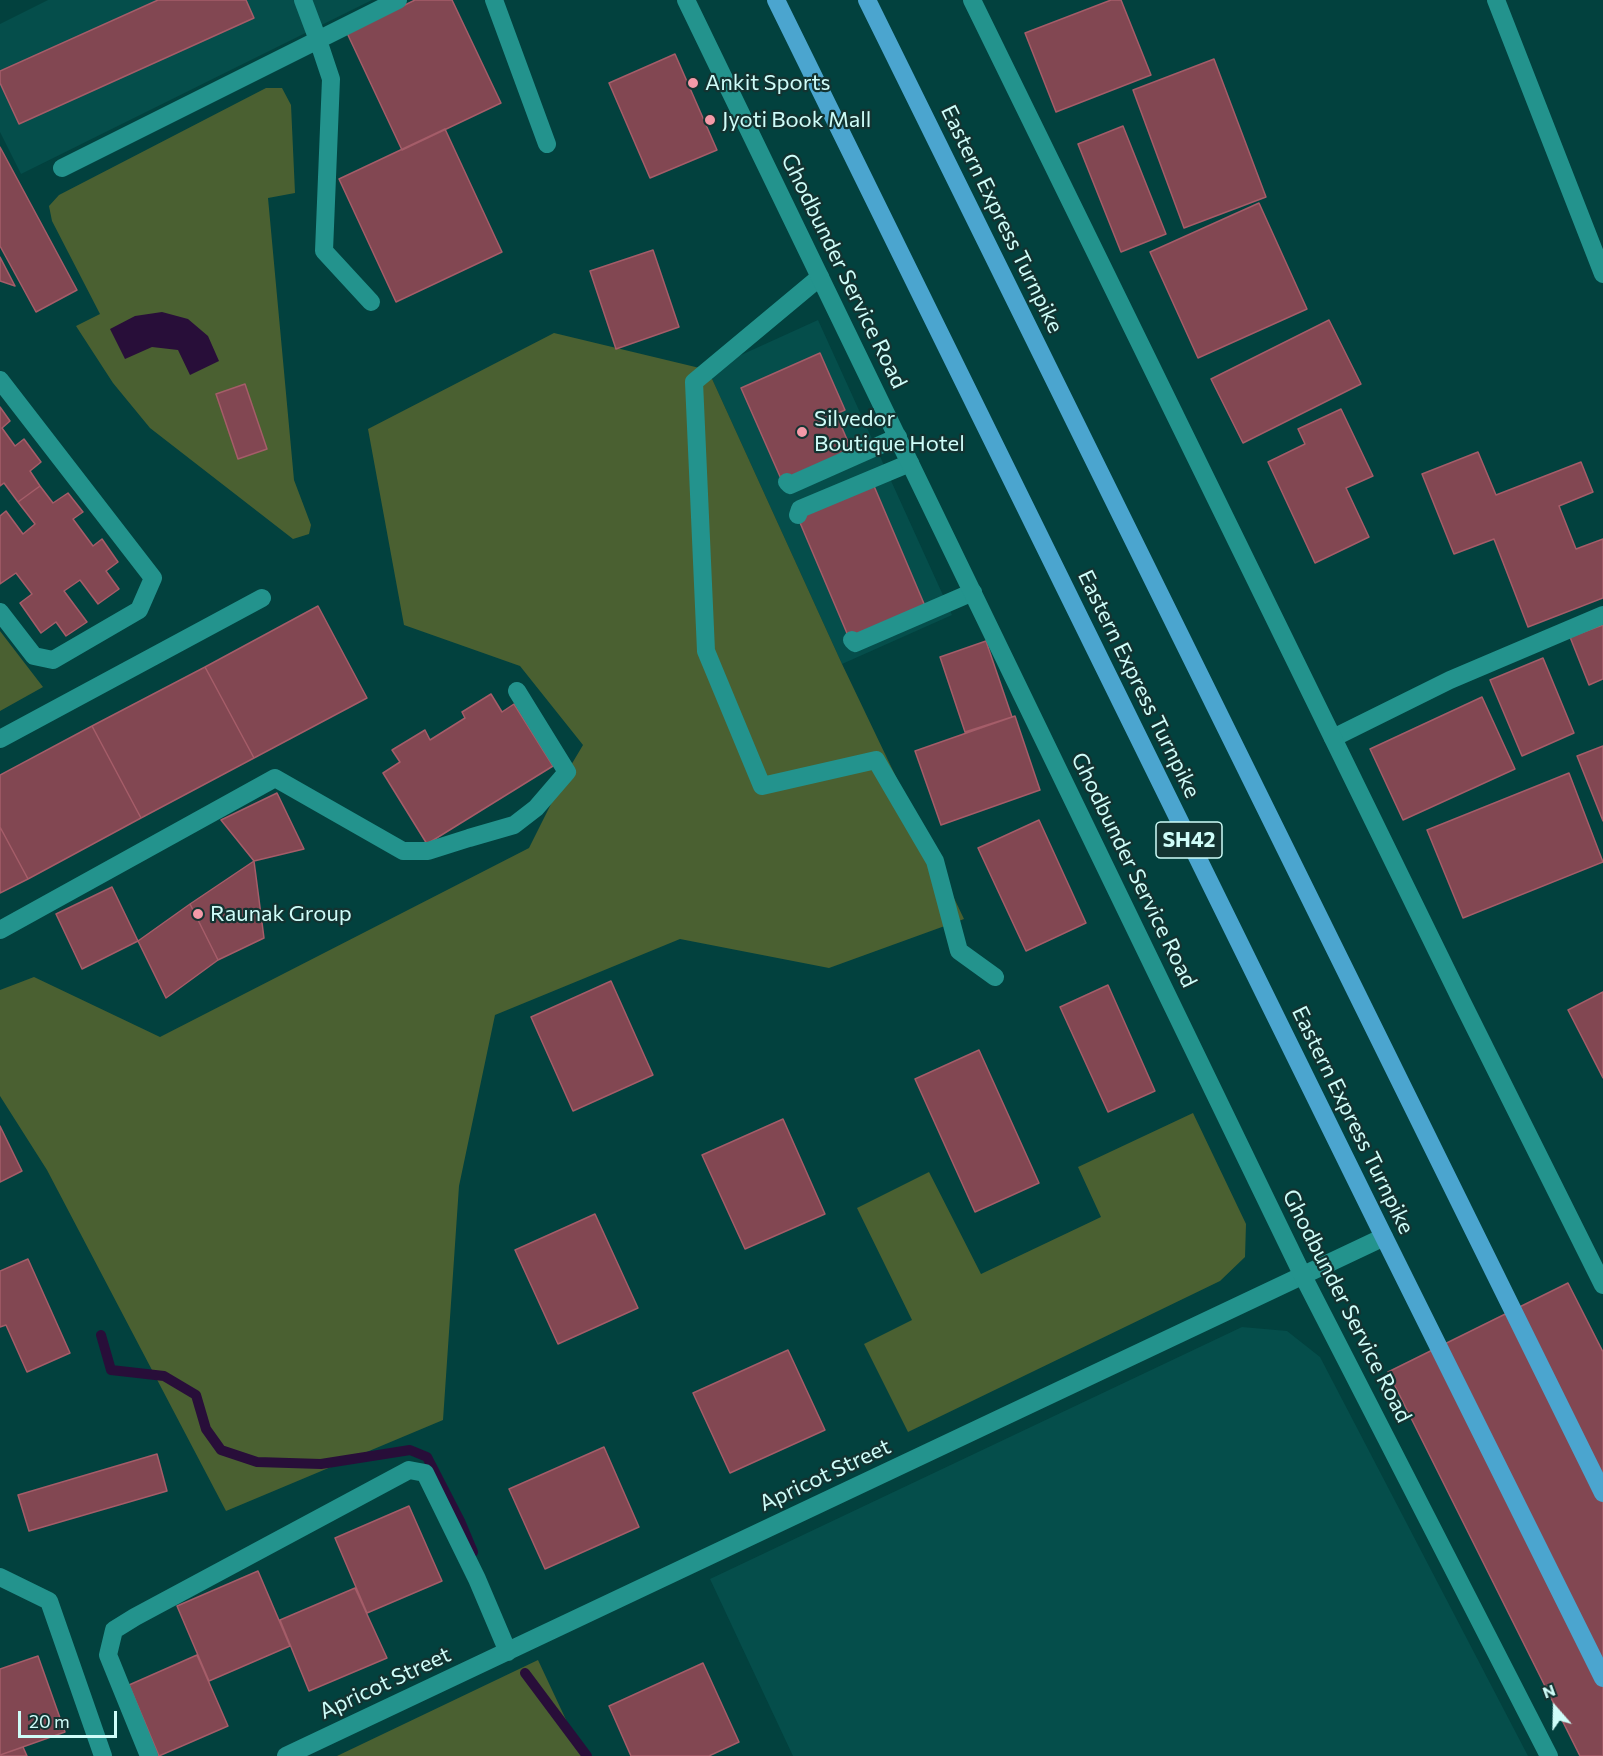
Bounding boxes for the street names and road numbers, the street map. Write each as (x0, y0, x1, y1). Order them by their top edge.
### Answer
street label: Eastern Express Turnpike (935, 101, 1069, 337)
street label: Ghodbunder Service Road (776, 149, 912, 393)
street label: Eastern Express Turnpike (1072, 566, 1206, 802)
street label: Ghodbunder Service Road (1066, 748, 1202, 992)
road number: SH42 (1156, 822, 1222, 858)
street label: Eastern Express Turnpike (1286, 1002, 1420, 1238)
street label: Ghodbunder Service Road (1277, 1185, 1417, 1427)
street label: Apricot Street (755, 1433, 895, 1517)
street label: Apricot Street (315, 1641, 455, 1725)

